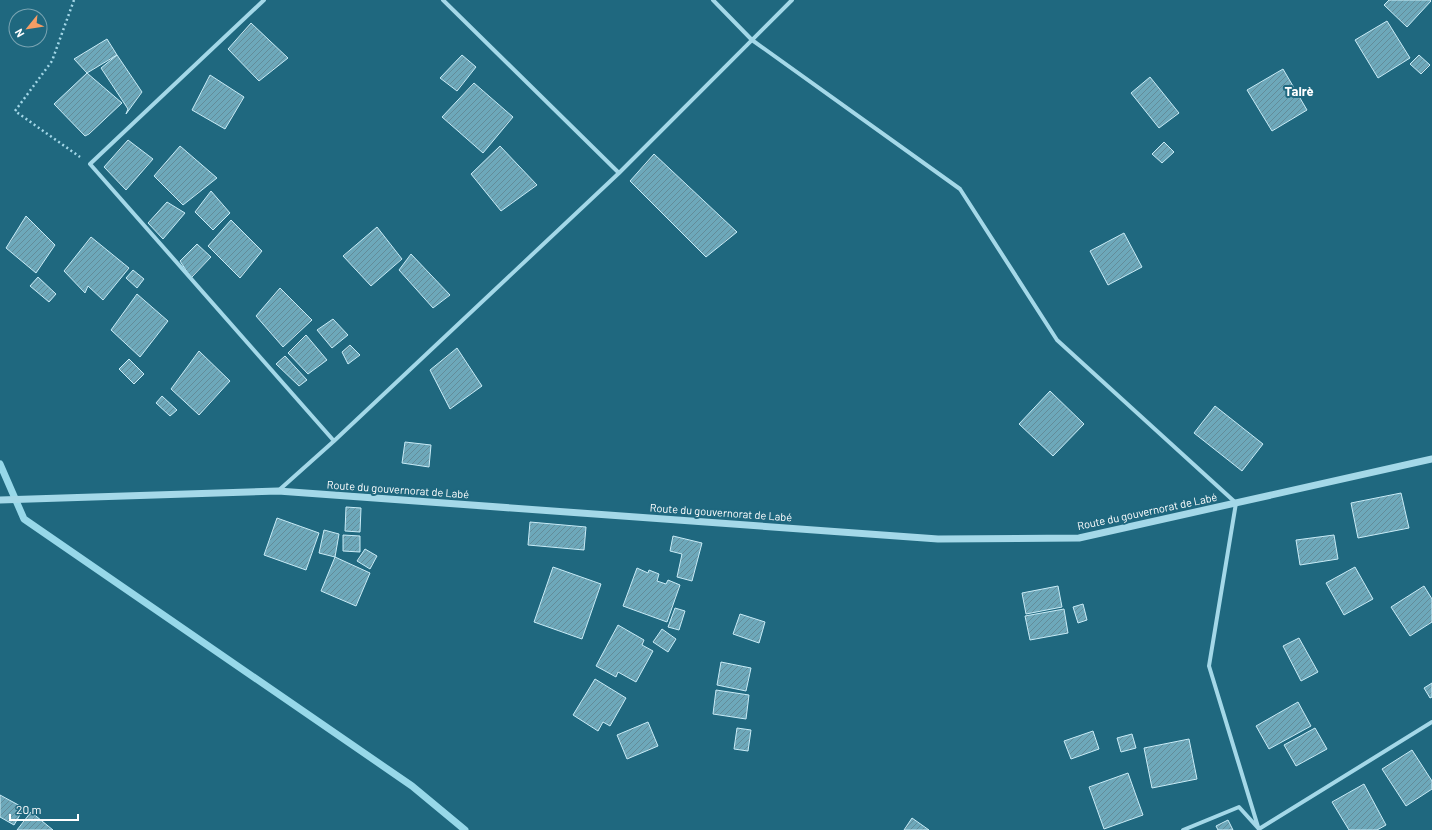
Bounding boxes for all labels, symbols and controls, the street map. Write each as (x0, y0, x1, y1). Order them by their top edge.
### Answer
north arrow (8, 8, 48, 48)
text: N (11, 27, 26, 40)
district label: Tairè (1284, 83, 1314, 99)
street label: Route du gouvernorat de Labé (326, 478, 470, 500)
street label: Route du gouvernorat de Labé (1076, 490, 1218, 532)
street label: Route du gouvernorat de Labé (649, 501, 793, 523)
scale bar (10, 796, 78, 822)
text: 20 m (16, 802, 42, 816)

